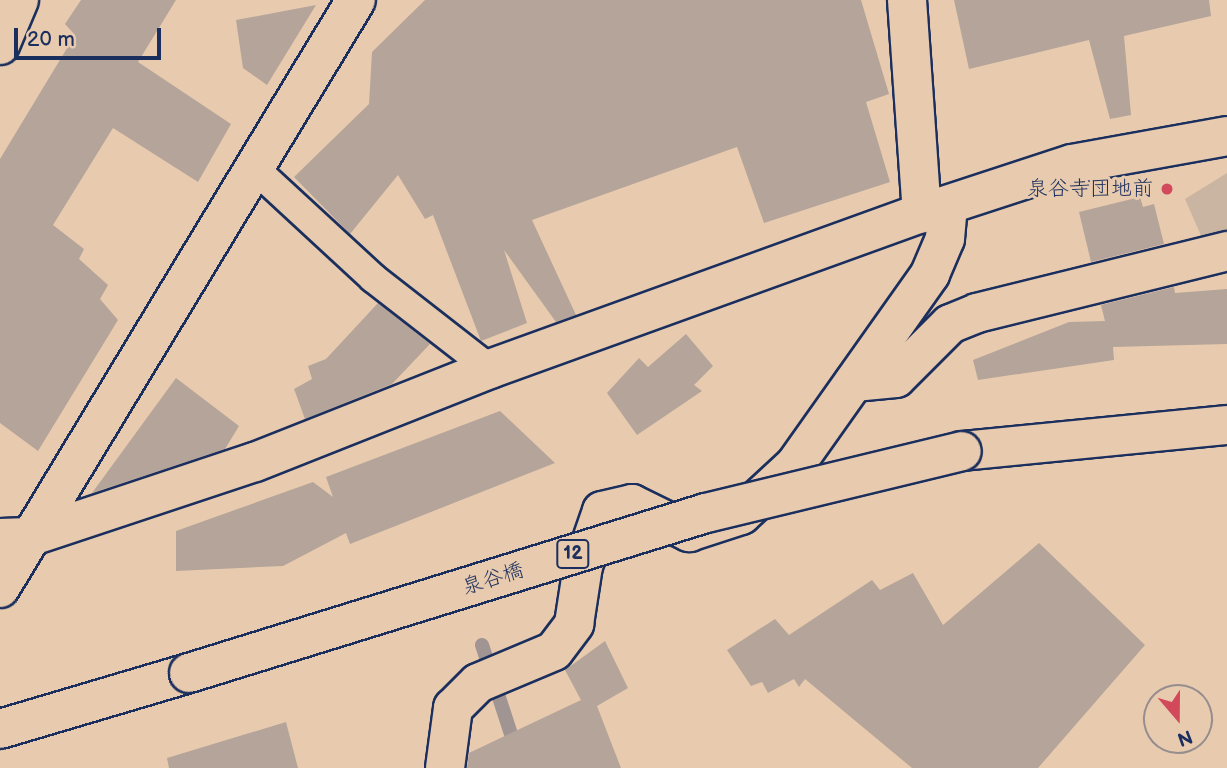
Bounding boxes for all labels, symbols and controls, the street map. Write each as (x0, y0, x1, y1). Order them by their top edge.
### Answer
scale bar (18, 14, 164, 58)
text: 20 m (27, 27, 75, 52)
place label: 泉谷寺団地前 (1027, 176, 1153, 202)
marker: 泉谷寺団地前 (1159, 181, 1175, 197)
road number: 12 (556, 538, 590, 569)
street label: 泉谷橋 (459, 558, 527, 600)
north arrow (1143, 684, 1213, 754)
text: N (1174, 724, 1195, 751)

